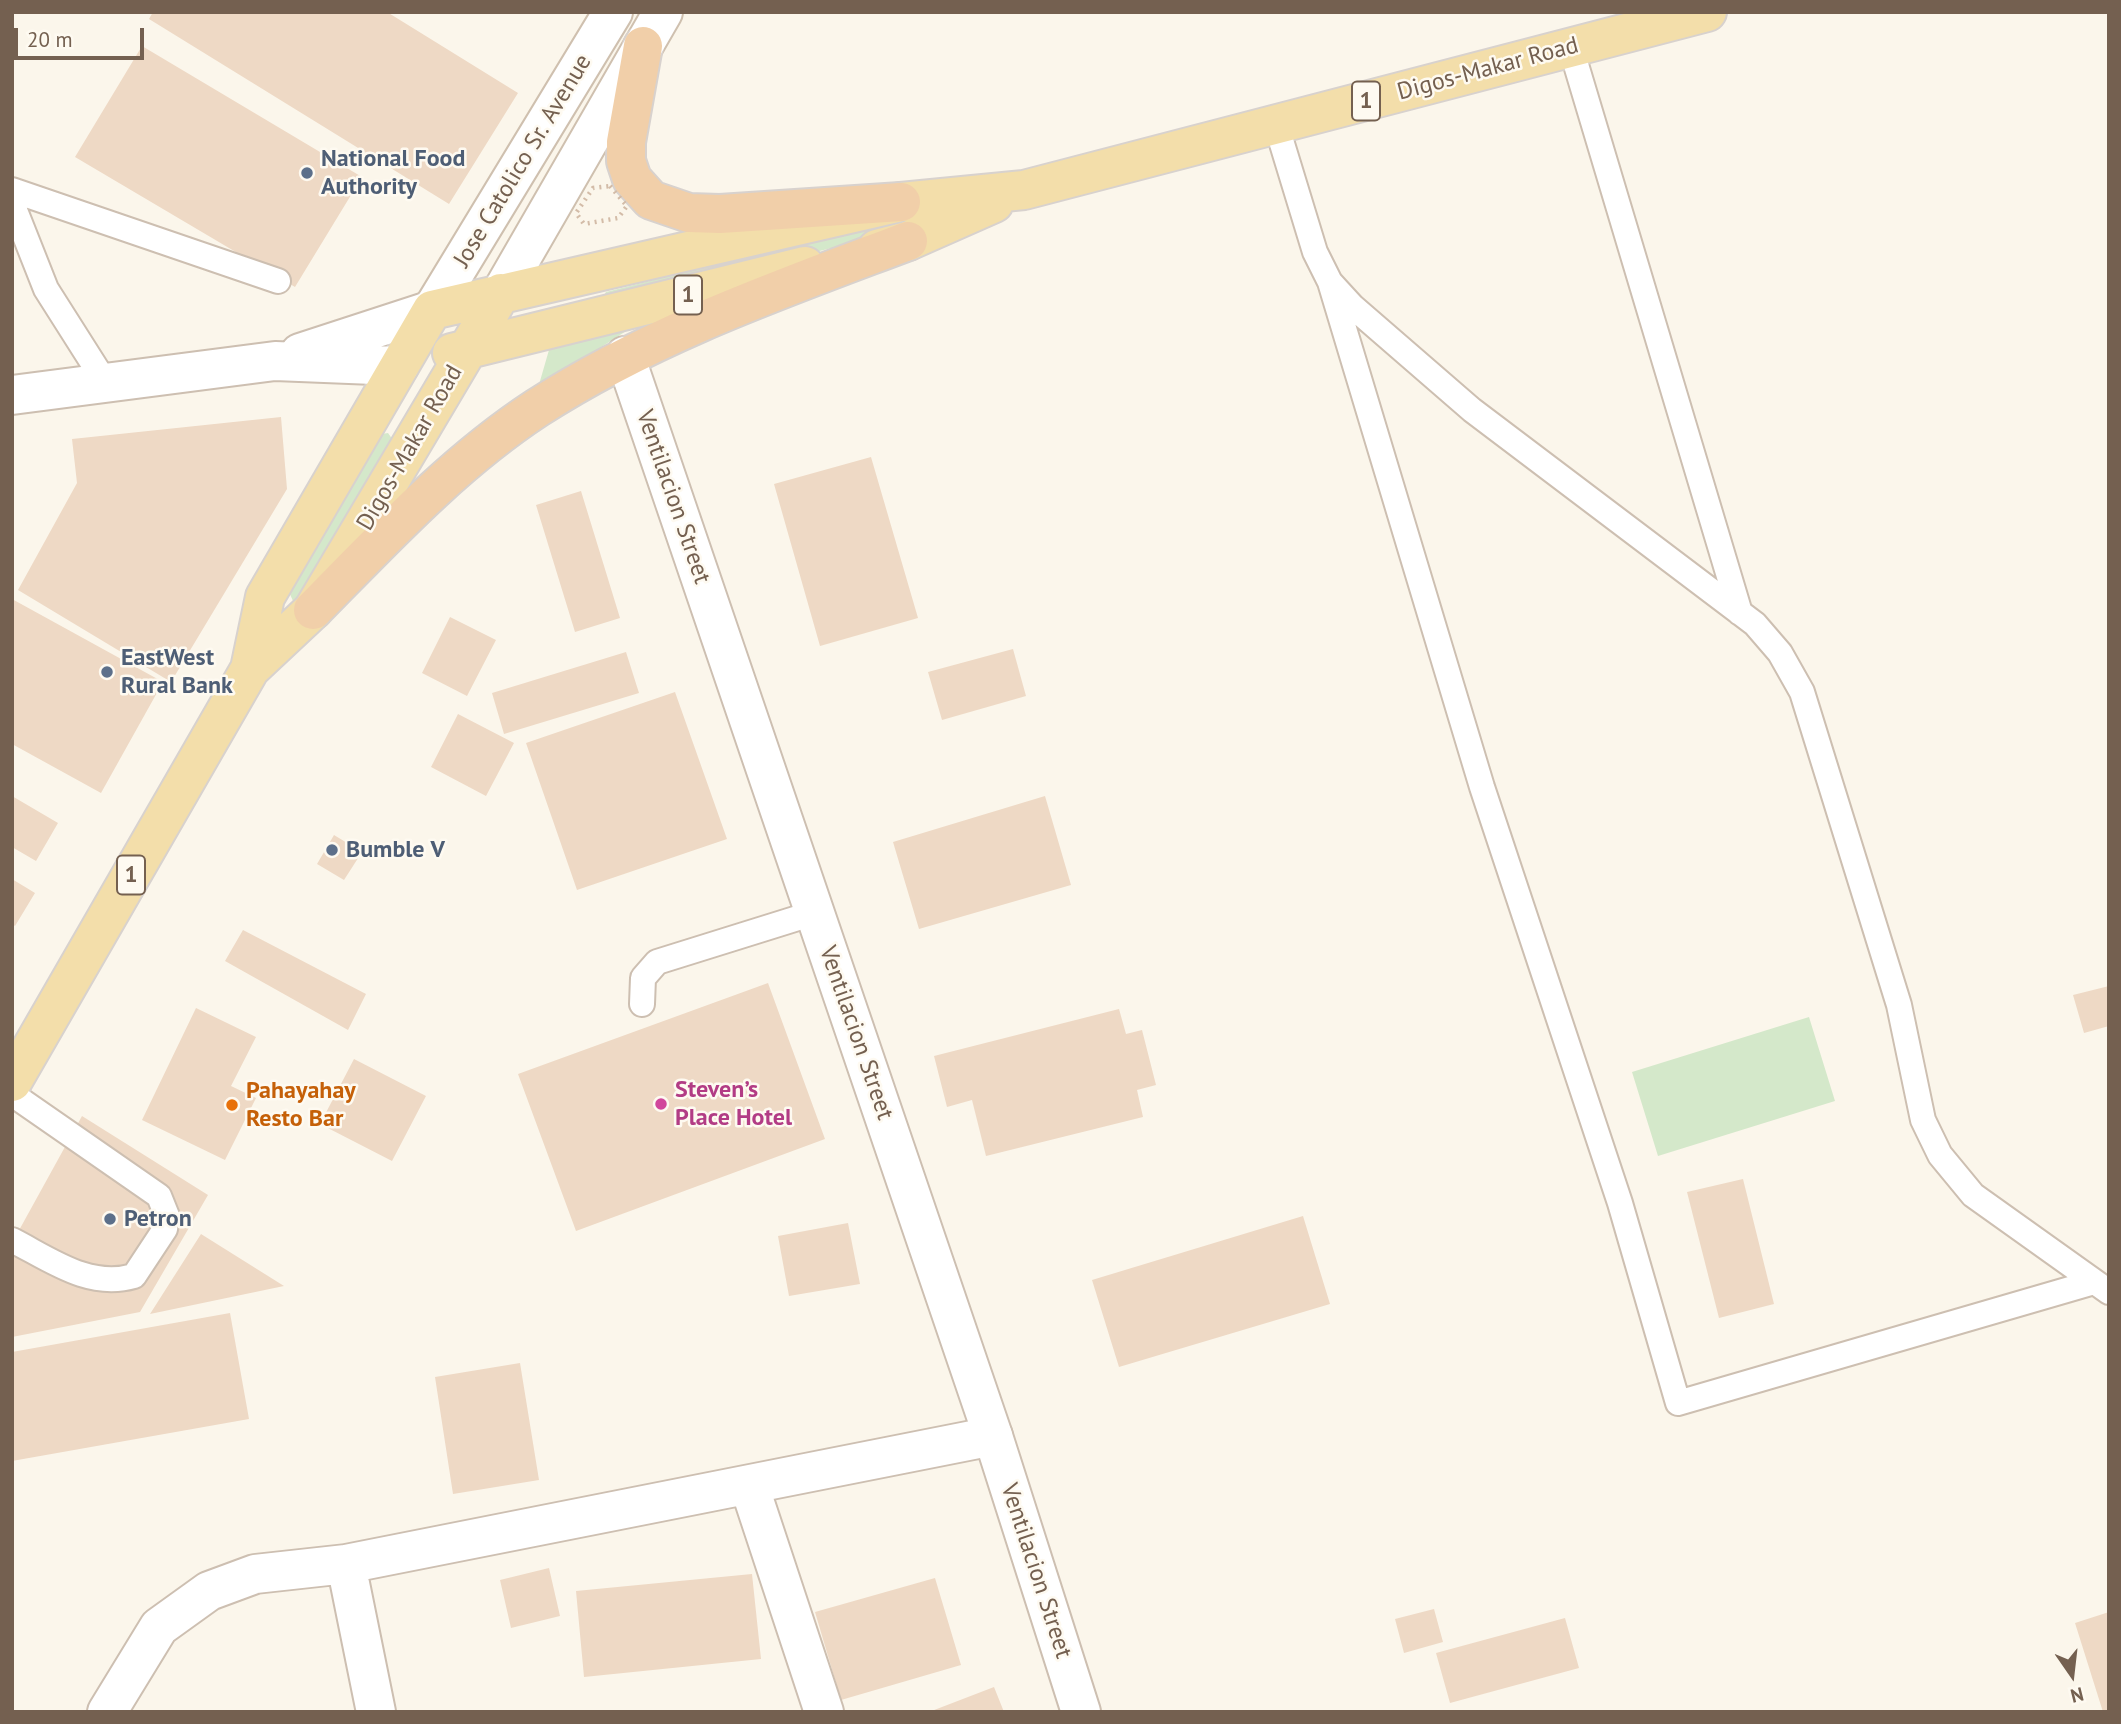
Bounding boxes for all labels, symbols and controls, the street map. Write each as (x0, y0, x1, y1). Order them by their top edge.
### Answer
scale bar (18, 14, 147, 58)
text: 20 m (27, 26, 73, 53)
street label: Digos-Makar Road (1394, 31, 1582, 107)
street label: Jose Catolico Sr. Avenue (448, 49, 598, 273)
road number: 1 (1352, 82, 1380, 120)
place label: National Food Authority (321, 145, 465, 201)
marker: National Food Authority (299, 165, 315, 181)
road number: 1 (674, 276, 702, 314)
street label: Digos-Makar Road (351, 360, 469, 536)
street label: Ventilacion Street (630, 406, 716, 588)
place label: EastWest Rural Bank (121, 644, 233, 700)
marker: EastWest Rural Bank (99, 664, 115, 680)
place label: Bumble V (346, 836, 445, 864)
marker: Bumble V (324, 842, 340, 858)
road number: 1 (117, 856, 145, 894)
street label: Ventilacion Street (813, 942, 899, 1124)
place label: Steven’s Place Hotel (675, 1076, 792, 1132)
place label: Pahayahay Resto Bar (246, 1077, 356, 1133)
marker: Steven’s Place Hotel (653, 1096, 669, 1112)
marker: Pahayahay Resto Bar (224, 1097, 240, 1113)
place label: Petron (124, 1205, 192, 1233)
marker: Petron (102, 1211, 118, 1227)
street label: Ventilacion Street (994, 1480, 1078, 1662)
north arrow (2037, 1640, 2107, 1710)
text: N (2068, 1682, 2086, 1709)

